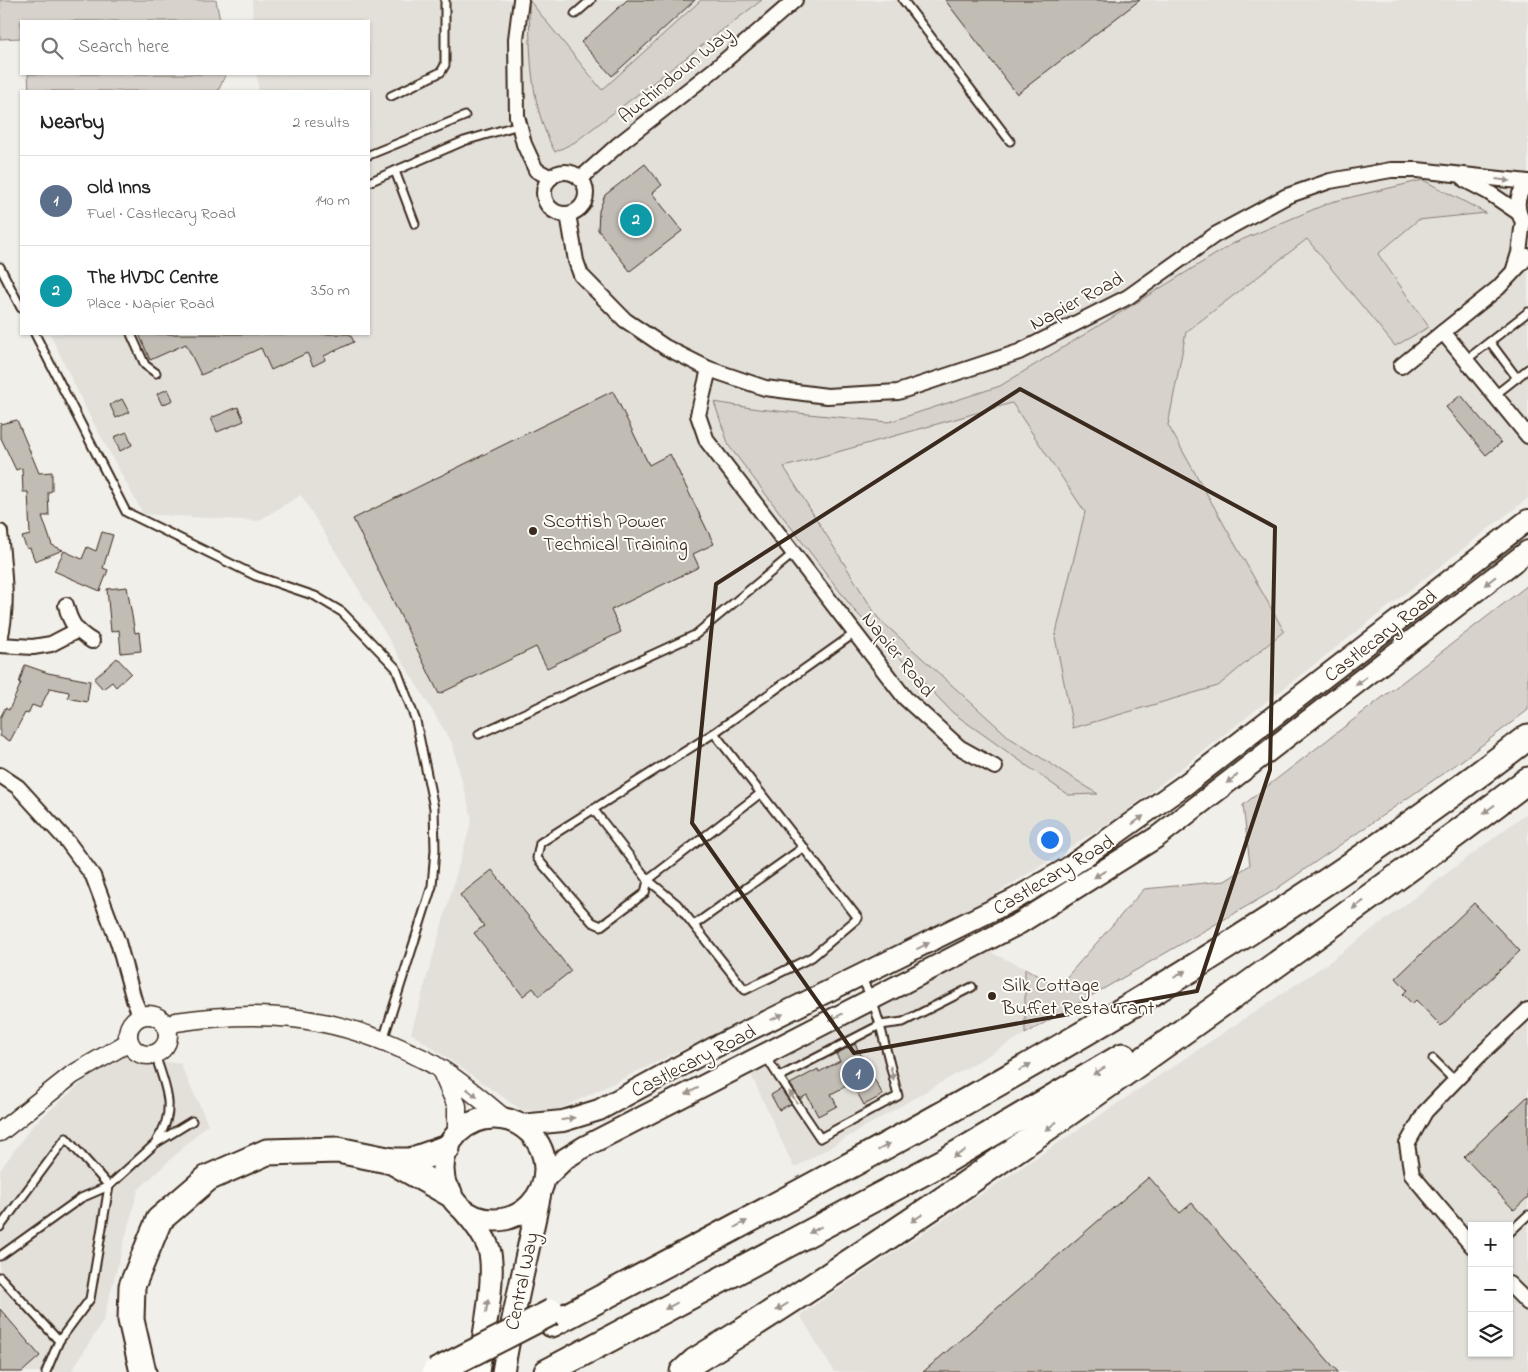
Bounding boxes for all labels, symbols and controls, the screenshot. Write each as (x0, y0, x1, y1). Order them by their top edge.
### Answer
search box (20, 20, 370, 75)
street label: Auchindoun Way (613, 20, 740, 132)
icon: search (38, 34, 66, 62)
text: Search here (78, 34, 169, 61)
text: Nearby (40, 108, 104, 138)
text: 2 results (292, 111, 350, 135)
text: Old Inns (87, 175, 151, 202)
one-way arrow (1495, 176, 1511, 184)
text: 1 (53, 189, 59, 213)
text: 140 m (315, 189, 350, 213)
pin: 2 (620, 201, 652, 239)
text: Fuel · Castlecary Road (87, 202, 236, 226)
text: The HVDC Centre (87, 265, 218, 292)
street label: Napier Road (1025, 265, 1129, 339)
text: 2 (52, 279, 60, 303)
text: 350 m (311, 279, 350, 303)
text: Place · Napier Road (87, 292, 214, 316)
place label: Scottish Power Technical Training (543, 508, 688, 561)
marker: Scottish Power Technical Training (527, 525, 539, 537)
one-way arrow (1483, 575, 1496, 586)
street label: Castlecary Road (1319, 584, 1444, 690)
street label: Napier Road (854, 607, 941, 705)
one-way arrow (1355, 675, 1368, 686)
one-way arrow (1226, 774, 1239, 785)
one-way arrow (1482, 804, 1496, 814)
one-way arrow (1131, 815, 1145, 825)
your location (1037, 827, 1063, 853)
street label: Castlecary Road (988, 829, 1120, 924)
one-way arrow (1094, 870, 1107, 879)
one-way arrow (1351, 900, 1365, 910)
one-way arrow (915, 942, 930, 950)
one-way arrow (1173, 970, 1186, 979)
place label: Silk Cottage Buffet Restaurant (1001, 972, 1155, 1024)
marker: Silk Cottage Buffet Restaurant (986, 990, 998, 1002)
one-way arrow (770, 1013, 784, 1021)
one-way arrow (829, 1013, 843, 1021)
street label: Castlecary Road (627, 1018, 762, 1106)
pin: 1 (842, 1055, 874, 1093)
one-way arrow (1018, 1063, 1033, 1071)
one-way arrow (889, 1065, 897, 1080)
one-way arrow (1092, 1067, 1105, 1076)
one-way arrow (684, 1087, 699, 1095)
one-way arrow (465, 1088, 478, 1099)
one-way arrow (788, 1090, 798, 1104)
one-way arrow (561, 1115, 577, 1123)
one-way arrow (1045, 1121, 1058, 1131)
one-way arrow (878, 1143, 891, 1152)
one-way arrow (952, 1149, 965, 1158)
one-way arrow (910, 1213, 924, 1222)
one-way arrow (734, 1220, 748, 1228)
map controls (1468, 1222, 1513, 1357)
button: + (1468, 1222, 1513, 1267)
one-way arrow (808, 1226, 822, 1234)
street label: Central Way (499, 1230, 548, 1333)
button: − (1468, 1267, 1513, 1312)
one-way arrow (483, 1298, 491, 1314)
one-way arrow (665, 1301, 678, 1310)
one-way arrow (775, 1303, 788, 1312)
button: layers (1468, 1312, 1513, 1357)

